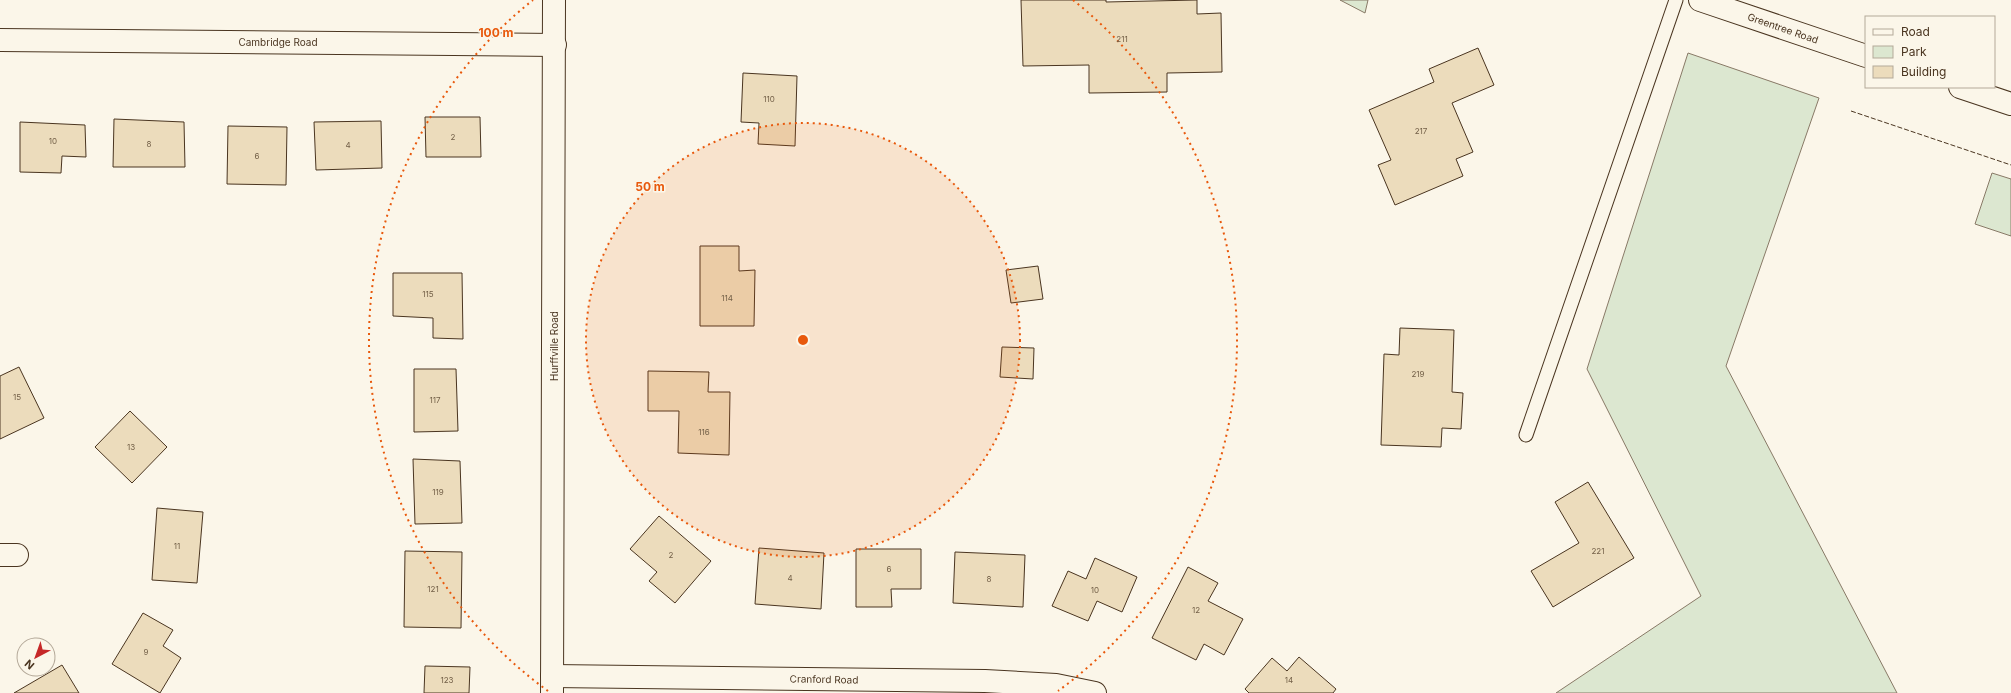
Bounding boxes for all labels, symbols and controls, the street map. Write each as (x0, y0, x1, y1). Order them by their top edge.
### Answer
street label: Greentree Road (1746, 10, 1820, 46)
legend (1865, 16, 1995, 88)
text: Road (1901, 24, 1930, 39)
text: 100 m (478, 25, 514, 40)
house number: 211 (1116, 34, 1128, 44)
street label: Cambridge Road (238, 36, 318, 48)
text: Park (1901, 44, 1927, 59)
text: Building (1901, 64, 1946, 79)
house number: 110 (763, 94, 775, 104)
house number: 217 (1415, 126, 1428, 136)
house number: 2 (451, 132, 456, 142)
house number: 10 (49, 136, 57, 146)
house number: 8 (147, 139, 152, 149)
house number: 4 (345, 140, 351, 150)
house number: 6 (255, 151, 260, 161)
text: 50 m (635, 179, 665, 194)
house number: 115 (422, 289, 434, 299)
house number: 114 (721, 293, 733, 303)
street label: Hurffville Road (548, 311, 560, 381)
centre of rings (796, 333, 810, 347)
house number: 219 (1411, 369, 1425, 379)
house number: 15 (13, 392, 21, 402)
house number: 117 (429, 395, 441, 405)
house number: 116 (698, 427, 710, 437)
house number: 13 (127, 442, 135, 452)
house number: 119 (432, 487, 444, 497)
house number: 11 (174, 541, 180, 551)
house number: 221 (1591, 546, 1605, 556)
house number: 2 (669, 550, 674, 560)
house number: 6 (887, 564, 892, 574)
house number: 4 (787, 573, 793, 583)
house number: 8 (987, 574, 992, 584)
house number: 121 (427, 584, 439, 594)
house number: 10 (1091, 585, 1099, 595)
house number: 12 (1192, 605, 1200, 615)
north arrow (16, 637, 56, 677)
house number: 9 (144, 647, 149, 657)
text: N (22, 657, 37, 673)
street label: Cranford Road (790, 672, 858, 686)
house number: 123 (440, 675, 454, 685)
house number: 14 (1285, 675, 1293, 685)

